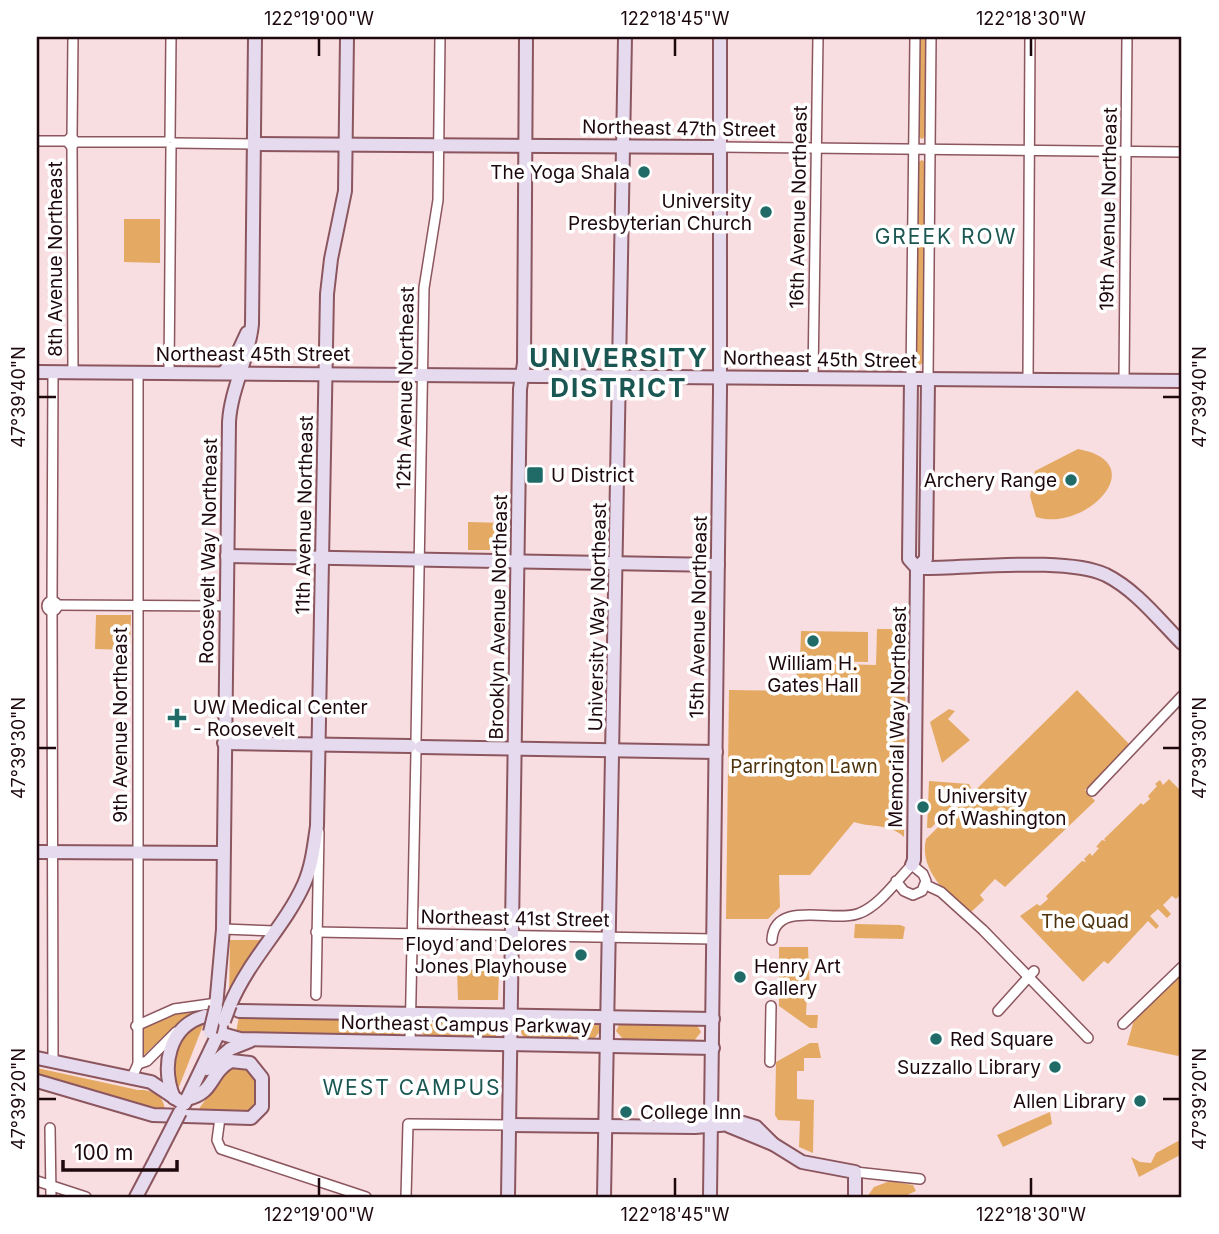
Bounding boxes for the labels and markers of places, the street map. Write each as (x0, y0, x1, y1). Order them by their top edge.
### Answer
place label: The Yoga Shala (490, 161, 630, 184)
marker: The Yoga Shala (636, 164, 652, 180)
place label: University Presbyterian Church (568, 190, 752, 235)
marker: University Presbyterian Church (758, 204, 774, 220)
place label: U District (551, 464, 634, 487)
marker: U District (525, 465, 545, 485)
place label: Archery Range (924, 469, 1057, 492)
marker: Archery Range (1063, 472, 1079, 488)
marker: William H. Gates Hall (805, 633, 821, 649)
place label: William H. Gates Hall (767, 652, 859, 697)
place label: UW Medical Center - Roosevelt (193, 696, 368, 741)
marker: UW Medical Center - Roosevelt (167, 708, 187, 728)
place label: University of Washington (937, 785, 1067, 830)
marker: University of Washington (915, 799, 931, 815)
place label: Floyd and Delores Jones Playhouse (405, 933, 567, 978)
marker: Floyd and Delores Jones Playhouse (573, 947, 589, 963)
place label: Henry Art Gallery (754, 955, 841, 1000)
marker: Henry Art Gallery (732, 969, 748, 985)
place label: Red Square (950, 1028, 1054, 1051)
marker: Red Square (928, 1031, 944, 1047)
place label: Suzzallo Library (897, 1056, 1041, 1079)
marker: Suzzallo Library (1047, 1059, 1063, 1075)
place label: Allen Library (1013, 1090, 1126, 1113)
marker: Allen Library (1132, 1093, 1148, 1109)
place label: College Inn (640, 1101, 741, 1124)
marker: College Inn (618, 1104, 634, 1120)

